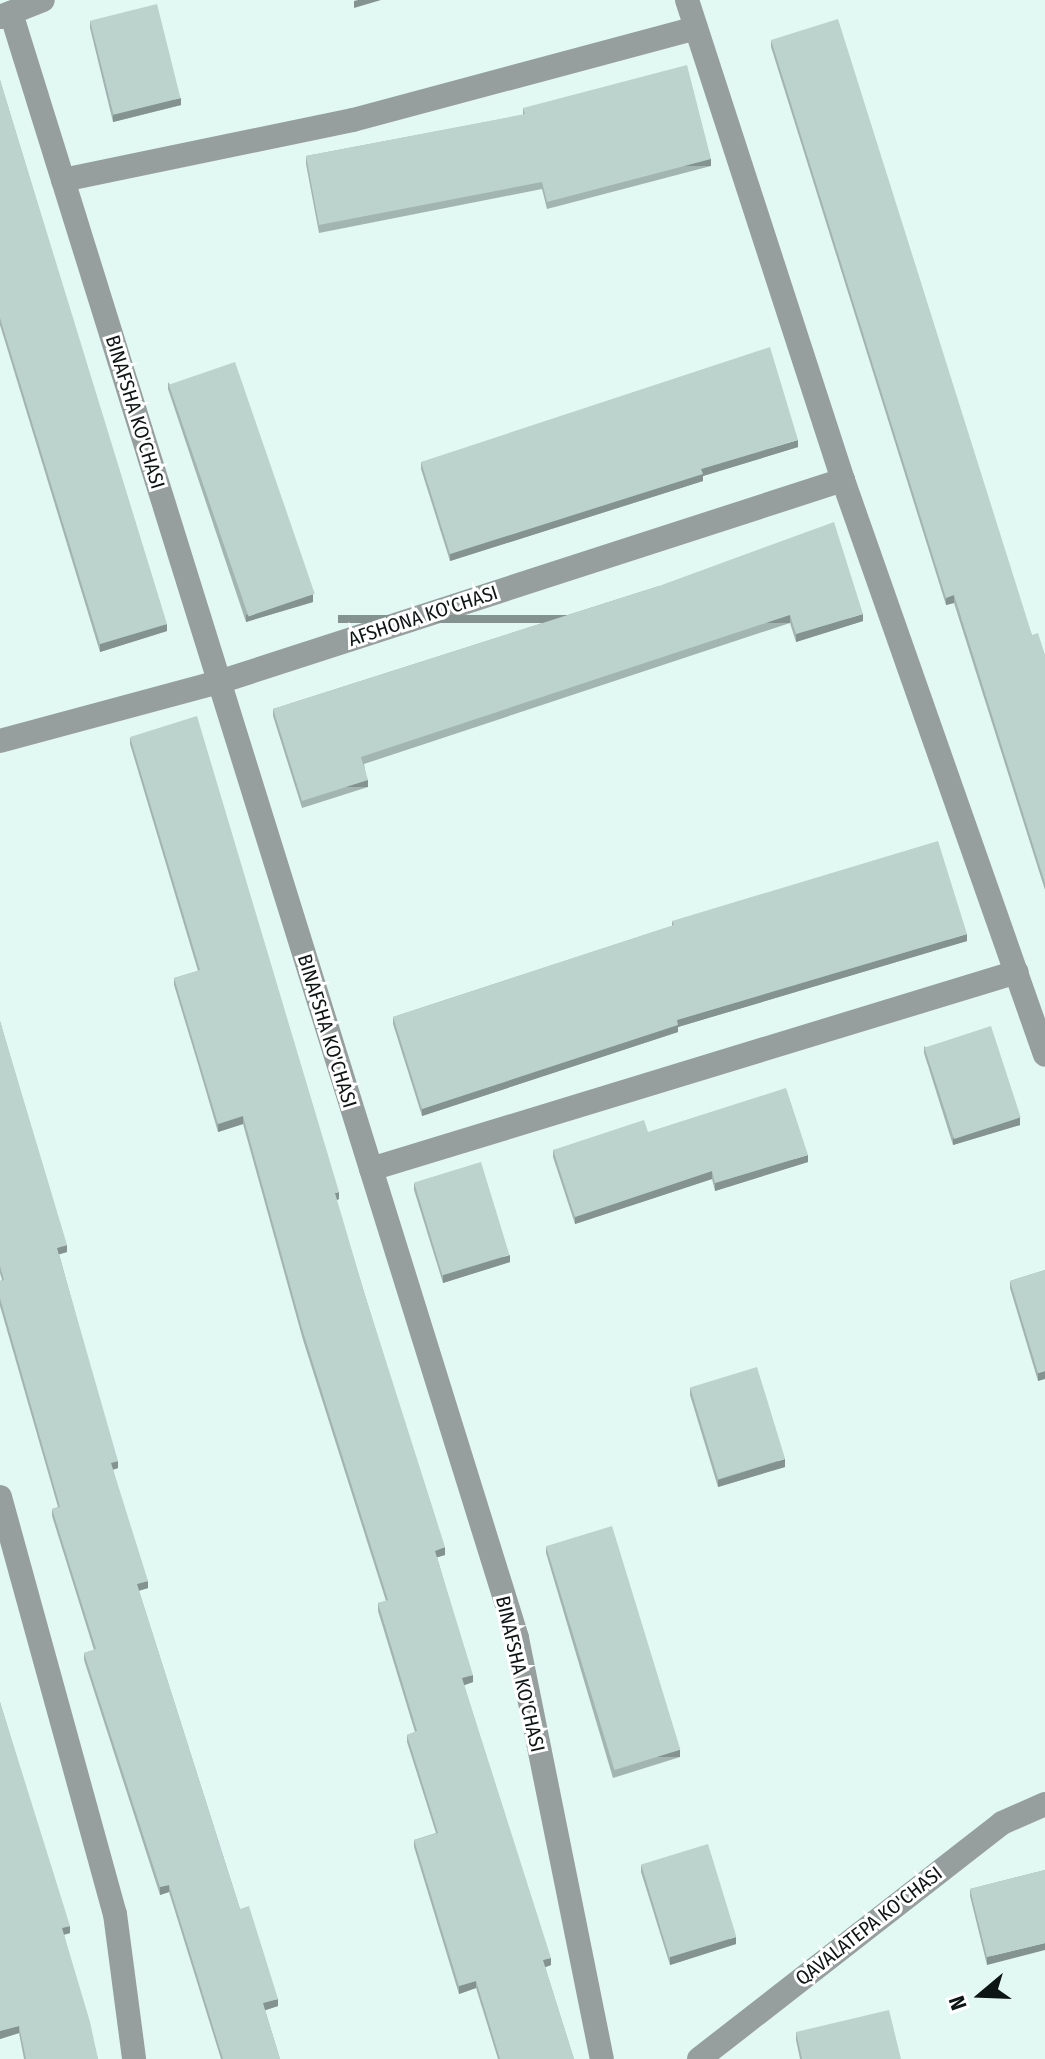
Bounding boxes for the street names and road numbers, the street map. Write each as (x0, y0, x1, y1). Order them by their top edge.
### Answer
street label: BINAFSHA KO'CHASI (100, 332, 170, 492)
street label: AFSHONA KO'CHASI (345, 581, 501, 651)
street label: BINAFSHA KO'CHASI (292, 951, 362, 1111)
street label: BINAFSHA KO'CHASI (490, 1594, 550, 1754)
street label: QAVALATEPA KO'CHASI (791, 1861, 947, 1991)

